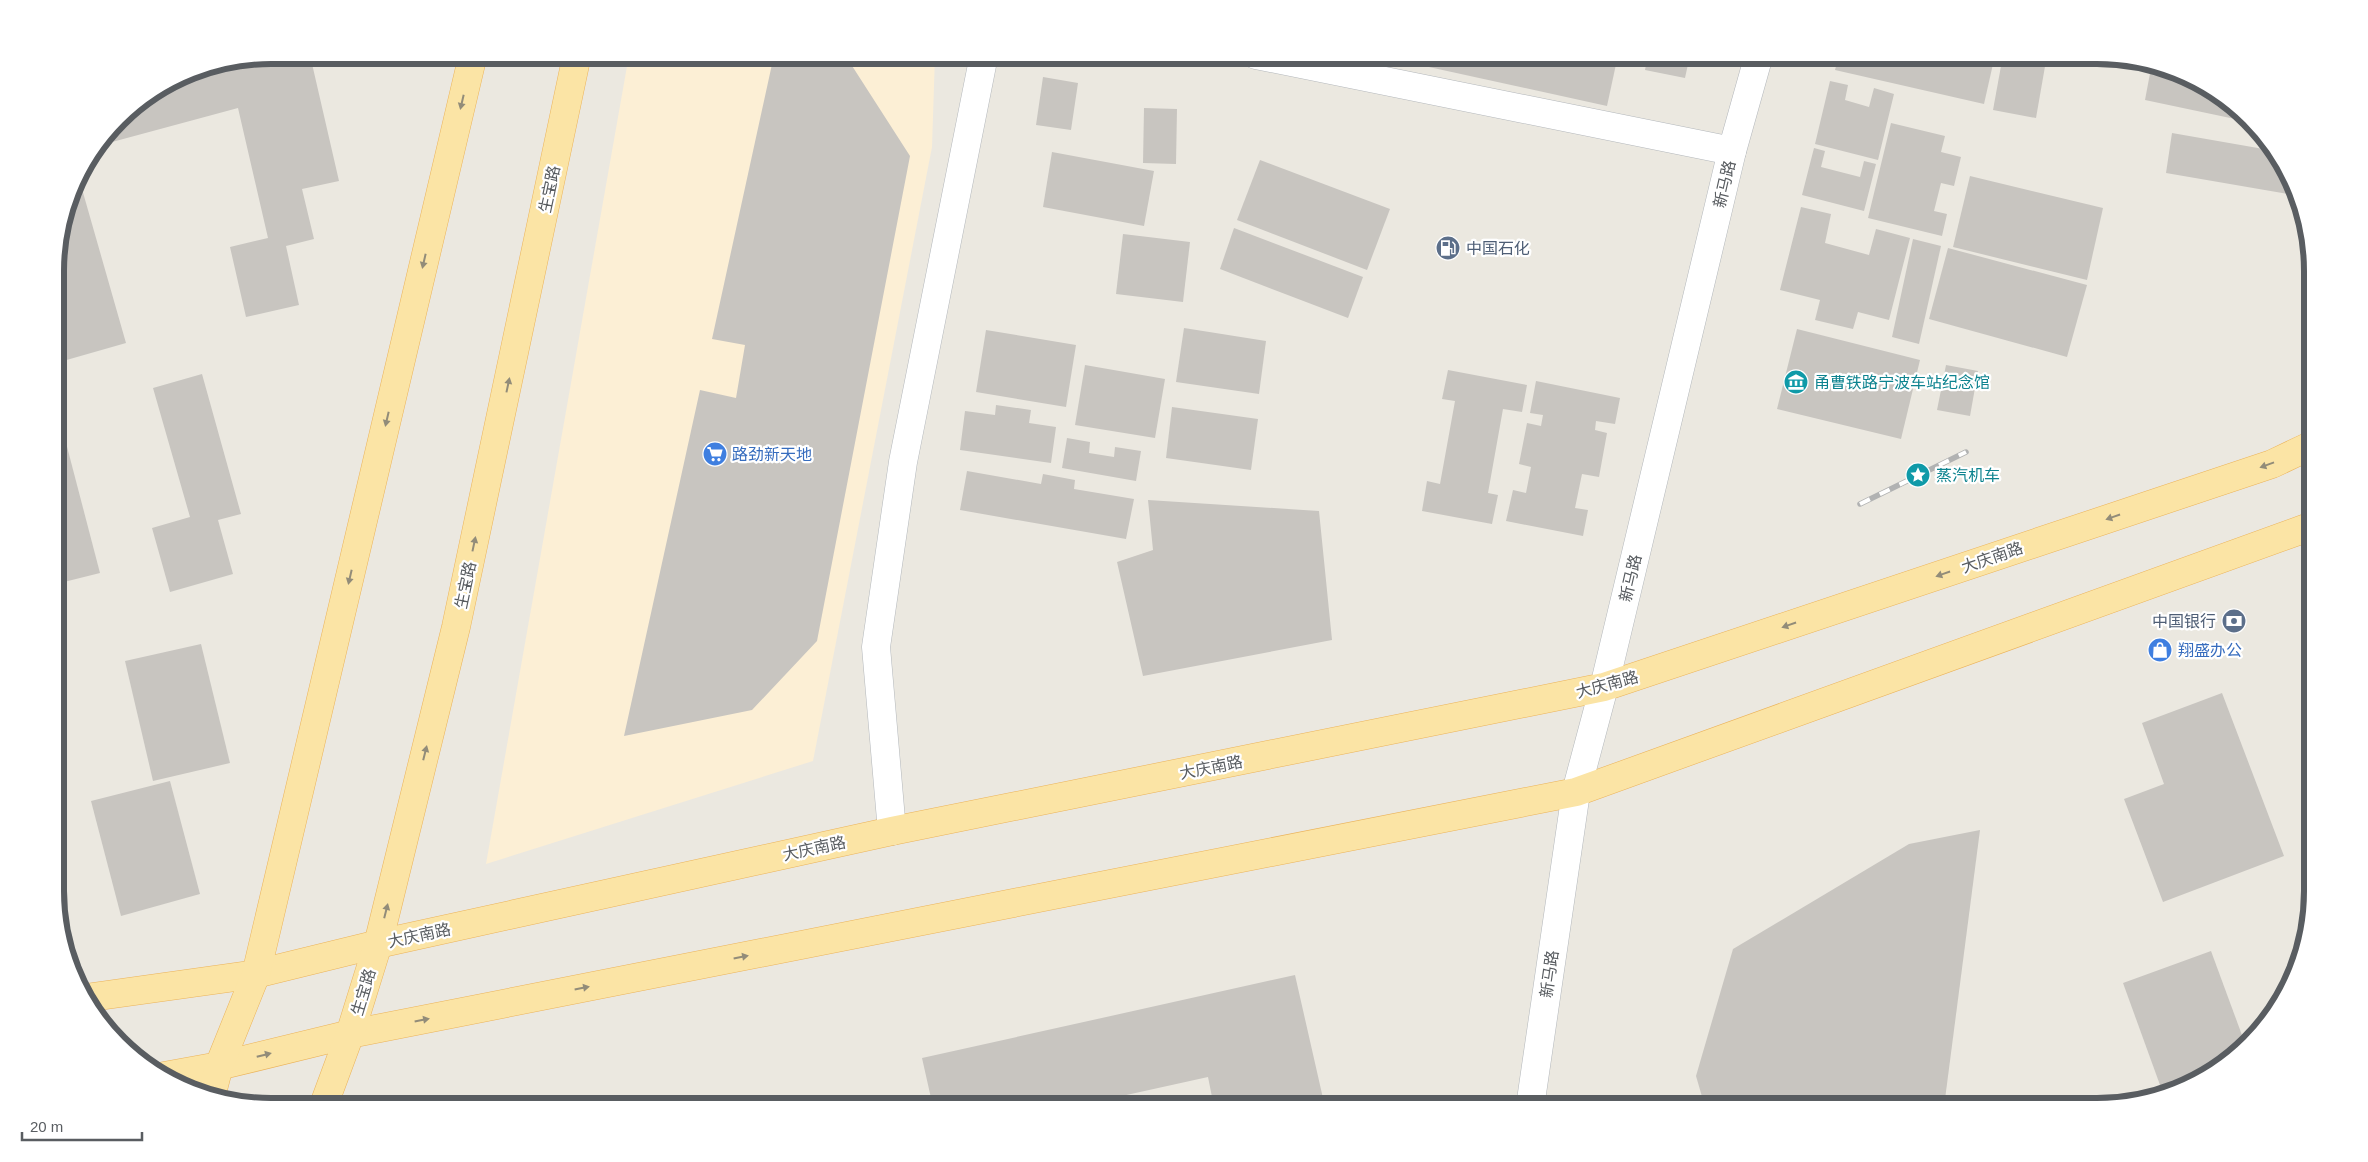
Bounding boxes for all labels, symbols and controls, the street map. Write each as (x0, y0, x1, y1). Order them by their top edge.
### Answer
one-way arrow (458, 95, 466, 110)
street label: 新马路 (1711, 159, 1738, 209)
street label: 生宝路 (536, 164, 563, 214)
fuel station icon: 中国石化 (1435, 235, 1461, 261)
place label: 中国石化 (1466, 240, 1530, 257)
one-way arrow (420, 253, 428, 268)
museum icon: 甬曹铁路宁波车站纪念馆 (1783, 369, 1809, 395)
place label: 甬曹铁路宁波车站纪念馆 (1814, 374, 1990, 391)
one-way arrow (504, 376, 512, 392)
one-way arrow (383, 411, 391, 426)
supermarket icon: 路劲新天地 (702, 441, 728, 467)
place label: 路劲新天地 (732, 446, 812, 463)
place icon: 蒸汽机车 (1905, 462, 1931, 488)
one-way arrow (2260, 462, 2275, 469)
place label: 蒸汽机车 (1936, 467, 2000, 484)
one-way arrow (2106, 513, 2121, 521)
one-way arrow (470, 536, 478, 551)
street label: 大庆南路 (1959, 539, 2025, 576)
street label: 新马路 (1617, 553, 1644, 603)
street label: 生宝路 (452, 560, 479, 610)
one-way arrow (346, 569, 354, 584)
one-way arrow (1935, 571, 1950, 578)
bank icon: 中国银行 (2221, 608, 2247, 634)
place label: 中国银行 (2152, 613, 2216, 630)
one-way arrow (1781, 622, 1796, 630)
shop icon: 翔盛办公 (2147, 637, 2173, 663)
place label: 翔盛办公 (2178, 642, 2242, 659)
street label: 大庆南路 (1574, 668, 1640, 701)
one-way arrow (421, 746, 429, 761)
street label: 大庆南路 (1178, 753, 1244, 782)
street label: 大庆南路 (781, 834, 847, 863)
one-way arrow (382, 903, 390, 918)
street label: 大庆南路 (386, 921, 452, 950)
street label: 新马路 (1538, 949, 1561, 999)
one-way arrow (733, 953, 749, 961)
street label: 生宝路 (348, 967, 379, 1018)
one-way arrow (574, 984, 590, 992)
one-way arrow (415, 1016, 430, 1024)
one-way arrow (256, 1051, 271, 1059)
scale bar (22, 1110, 142, 1142)
text: 20 m (30, 1118, 63, 1135)

